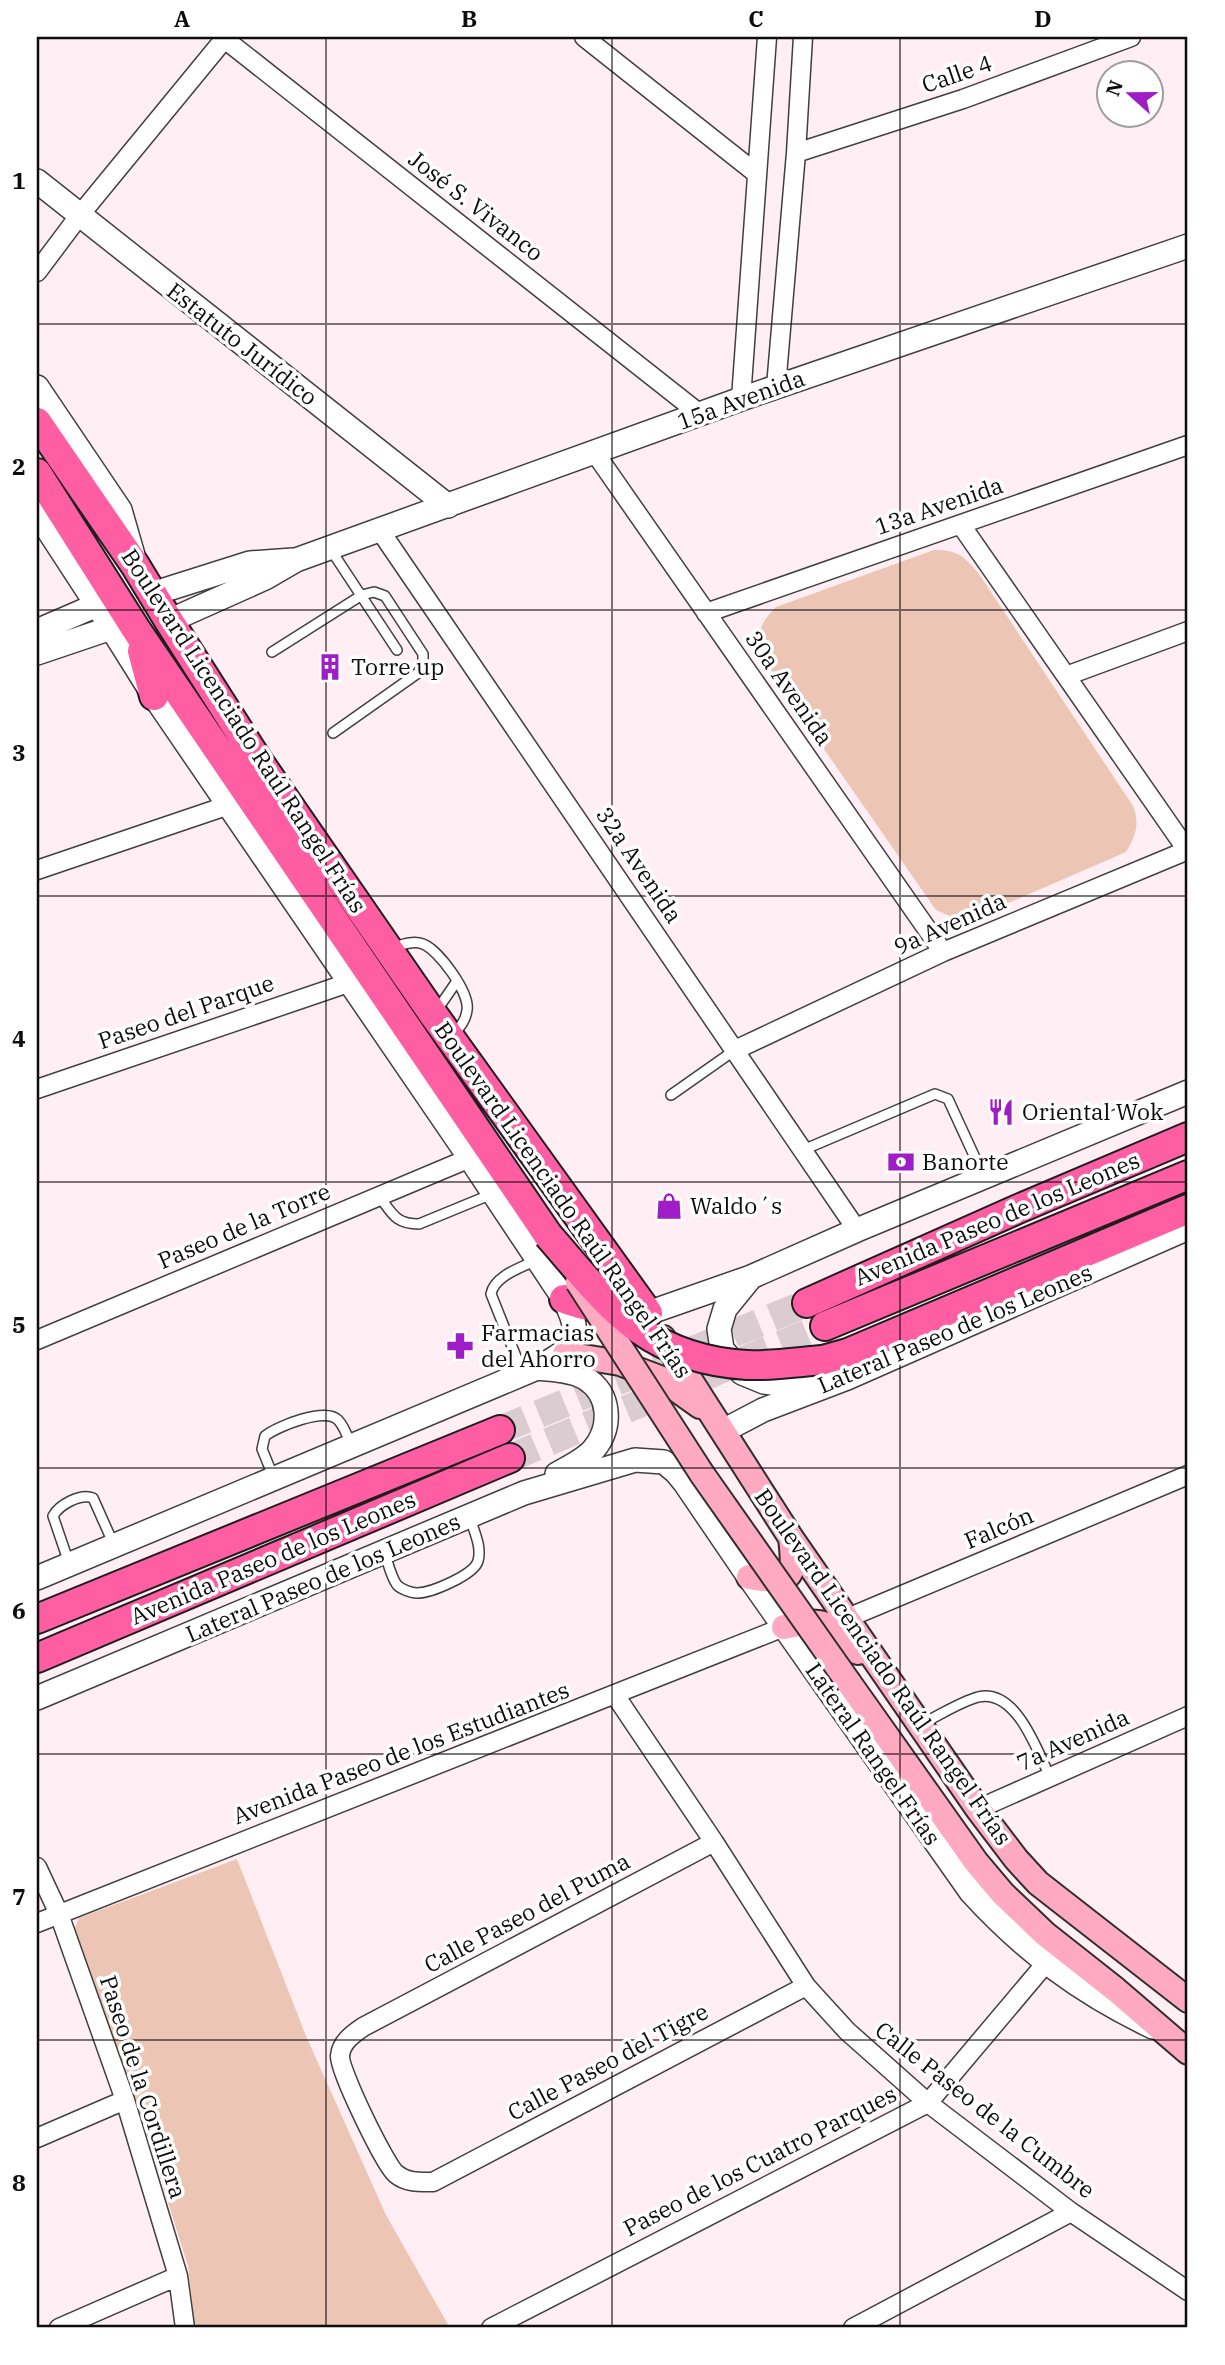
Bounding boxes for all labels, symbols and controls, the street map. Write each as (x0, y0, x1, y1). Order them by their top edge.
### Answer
text: A (174, 3, 190, 33)
text: B (461, 3, 477, 33)
text: C (748, 3, 764, 33)
text: D (1034, 3, 1052, 33)
street label: Calle 4 (918, 47, 996, 99)
north arrow (1096, 60, 1166, 130)
text: N (1100, 77, 1128, 99)
street label: José S. Vivanco (403, 143, 550, 267)
text: 1 (12, 165, 26, 195)
street label: Estatuto Jurídico (161, 275, 324, 411)
street label: 15a Avenida (673, 362, 809, 436)
text: 2 (12, 451, 26, 481)
street label: 13a Avenida (871, 469, 1007, 541)
street label: Boulevard Licenciado Raúl Rangel Frías (116, 543, 374, 918)
street label: 30a Avenida (739, 624, 840, 751)
place label: Torre up (351, 651, 444, 681)
building icon: Torre up (315, 652, 345, 682)
text: 3 (12, 737, 26, 767)
street label: 32a Avenida (590, 801, 690, 928)
street label: 9a Avenida (889, 885, 1010, 961)
street label: Paseo del Parque (94, 967, 278, 1055)
street label: Boulevard Licenciado Raúl Rangel Frías (429, 1015, 699, 1384)
text: 4 (12, 1023, 26, 1053)
place label: Oriental Wok (1022, 1096, 1164, 1126)
restaurant icon: Oriental Wok (986, 1097, 1016, 1127)
street label: Avenida Paseo de los Leones (849, 1144, 1144, 1292)
place label: Banorte (922, 1146, 1009, 1176)
bank icon: Banorte (886, 1147, 916, 1177)
street label: Paseo de la Torre (153, 1175, 334, 1275)
place label: Waldo´s (690, 1190, 782, 1220)
shop icon: Waldo´s (654, 1191, 684, 1221)
street label: Lateral Paseo de los Leones (813, 1257, 1096, 1400)
text: 5 (12, 1309, 26, 1339)
place label: Farmacias del Ahorro (481, 1317, 596, 1373)
pharmacy icon: Farmacias del Ahorro (445, 1331, 475, 1361)
street label: Boulevard Licenciado Raúl Rangel Frías (749, 1482, 1019, 1851)
street label: Avenida Paseo de los Leones (125, 1483, 420, 1631)
street label: Falcón (959, 1499, 1038, 1555)
street label: Lateral Paseo de los Leones (181, 1506, 464, 1649)
text: 6 (12, 1595, 26, 1625)
street label: Lateral Rangel Frías (800, 1656, 948, 1851)
street label: Avenida Paseo de los Estudiantes (228, 1674, 573, 1830)
street label: 7a Avenida (1012, 1701, 1133, 1777)
street label: Calle Paseo del Puma (418, 1845, 635, 1979)
text: 7 (12, 1881, 26, 1911)
street label: Paseo de la Cordillera (94, 1971, 194, 2202)
street label: Calle Paseo del Tigre (502, 1996, 713, 2127)
street label: Calle Paseo de la Cumbre (870, 2014, 1102, 2204)
street label: Paseo de los Cuatro Parques (618, 2078, 901, 2242)
text: 8 (12, 2167, 26, 2197)

